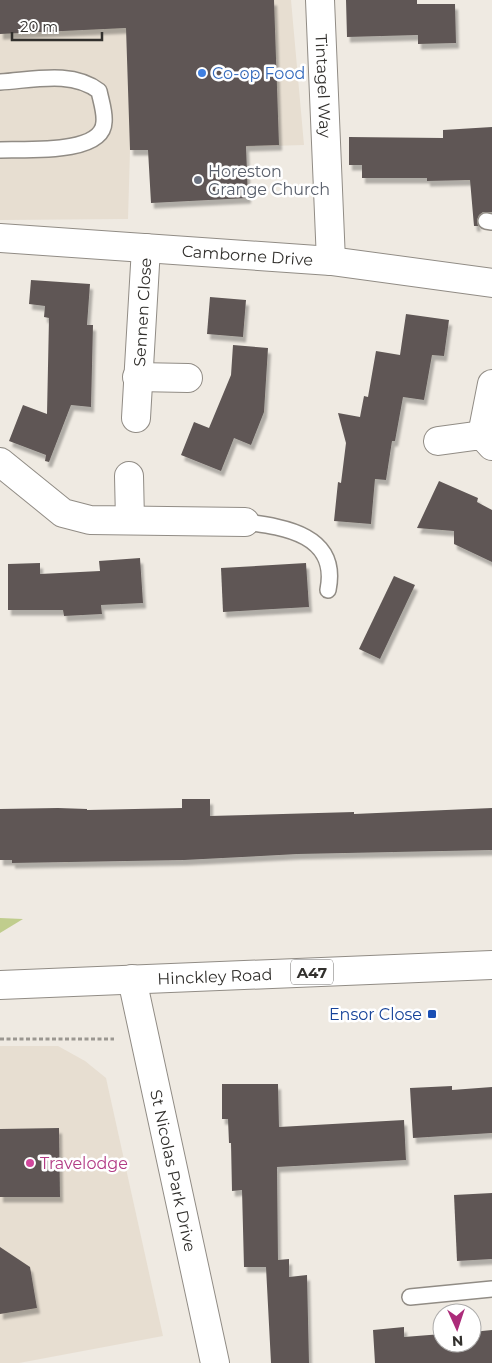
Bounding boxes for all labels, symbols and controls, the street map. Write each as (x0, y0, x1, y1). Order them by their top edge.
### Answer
scale bar (12, 10, 102, 42)
text: 20 m (20, 17, 58, 36)
street label: Tintagel Way (312, 34, 335, 139)
place label: Co-op Food (212, 64, 305, 83)
marker: Co-op Food (196, 67, 208, 79)
place label: Horeston Grange Church (208, 162, 330, 199)
marker: Horeston Grange Church (192, 174, 204, 186)
street label: Camborne Drive (181, 241, 314, 269)
street label: Sennen Close (130, 257, 155, 367)
road number: A47 (291, 960, 333, 984)
street label: Hinckley Road (157, 964, 273, 988)
place label: Ensor Close (329, 1005, 422, 1024)
marker: Ensor Close (426, 1008, 438, 1020)
street label: St Nicolas Park Drive (147, 1088, 200, 1253)
place label: Travelodge (40, 1154, 128, 1173)
marker: Travelodge (24, 1157, 36, 1169)
north arrow (432, 1303, 482, 1353)
text: N (452, 1332, 464, 1350)

